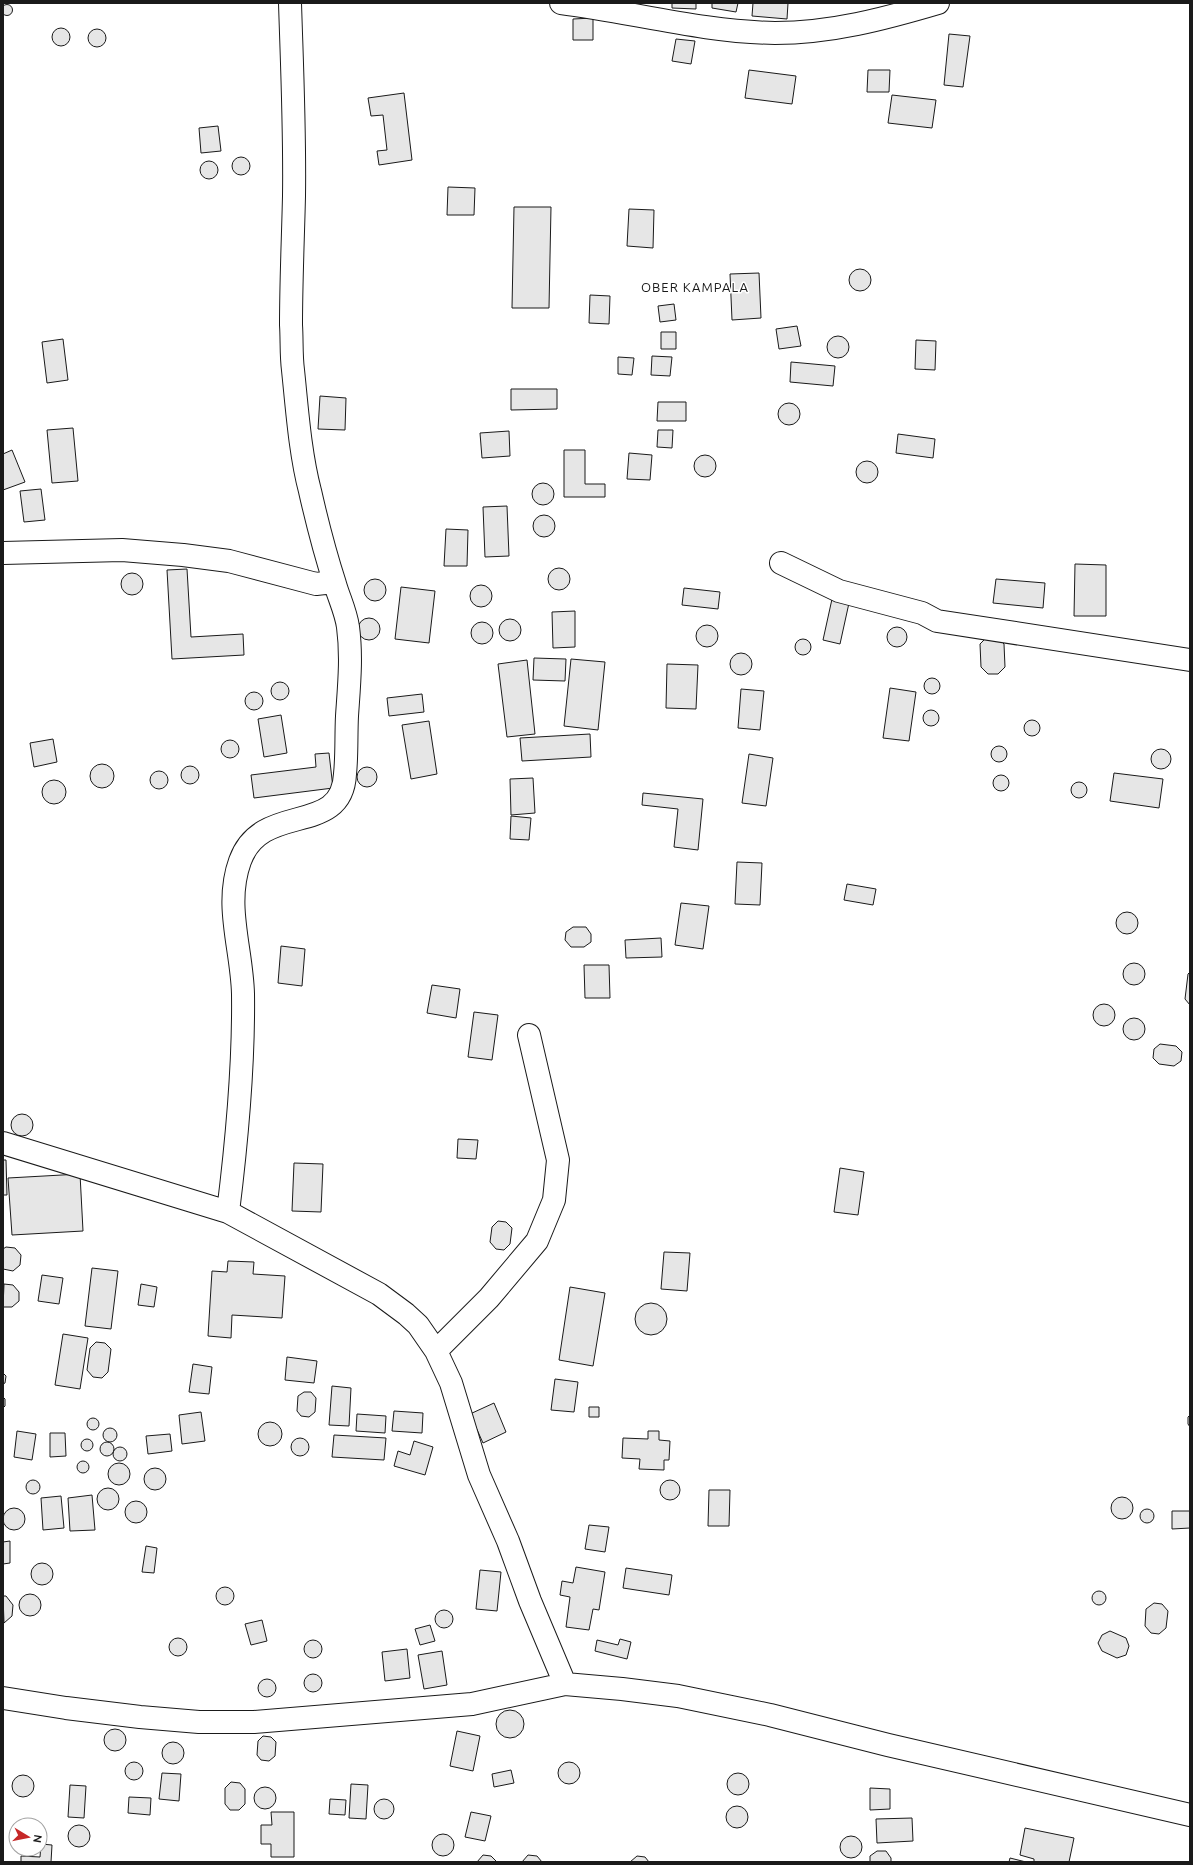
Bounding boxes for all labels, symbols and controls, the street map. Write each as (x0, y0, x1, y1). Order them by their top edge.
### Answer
district label: OBER KAMPALA (641, 280, 749, 294)
north arrow (8, 1817, 48, 1857)
text: N (31, 1834, 44, 1844)

